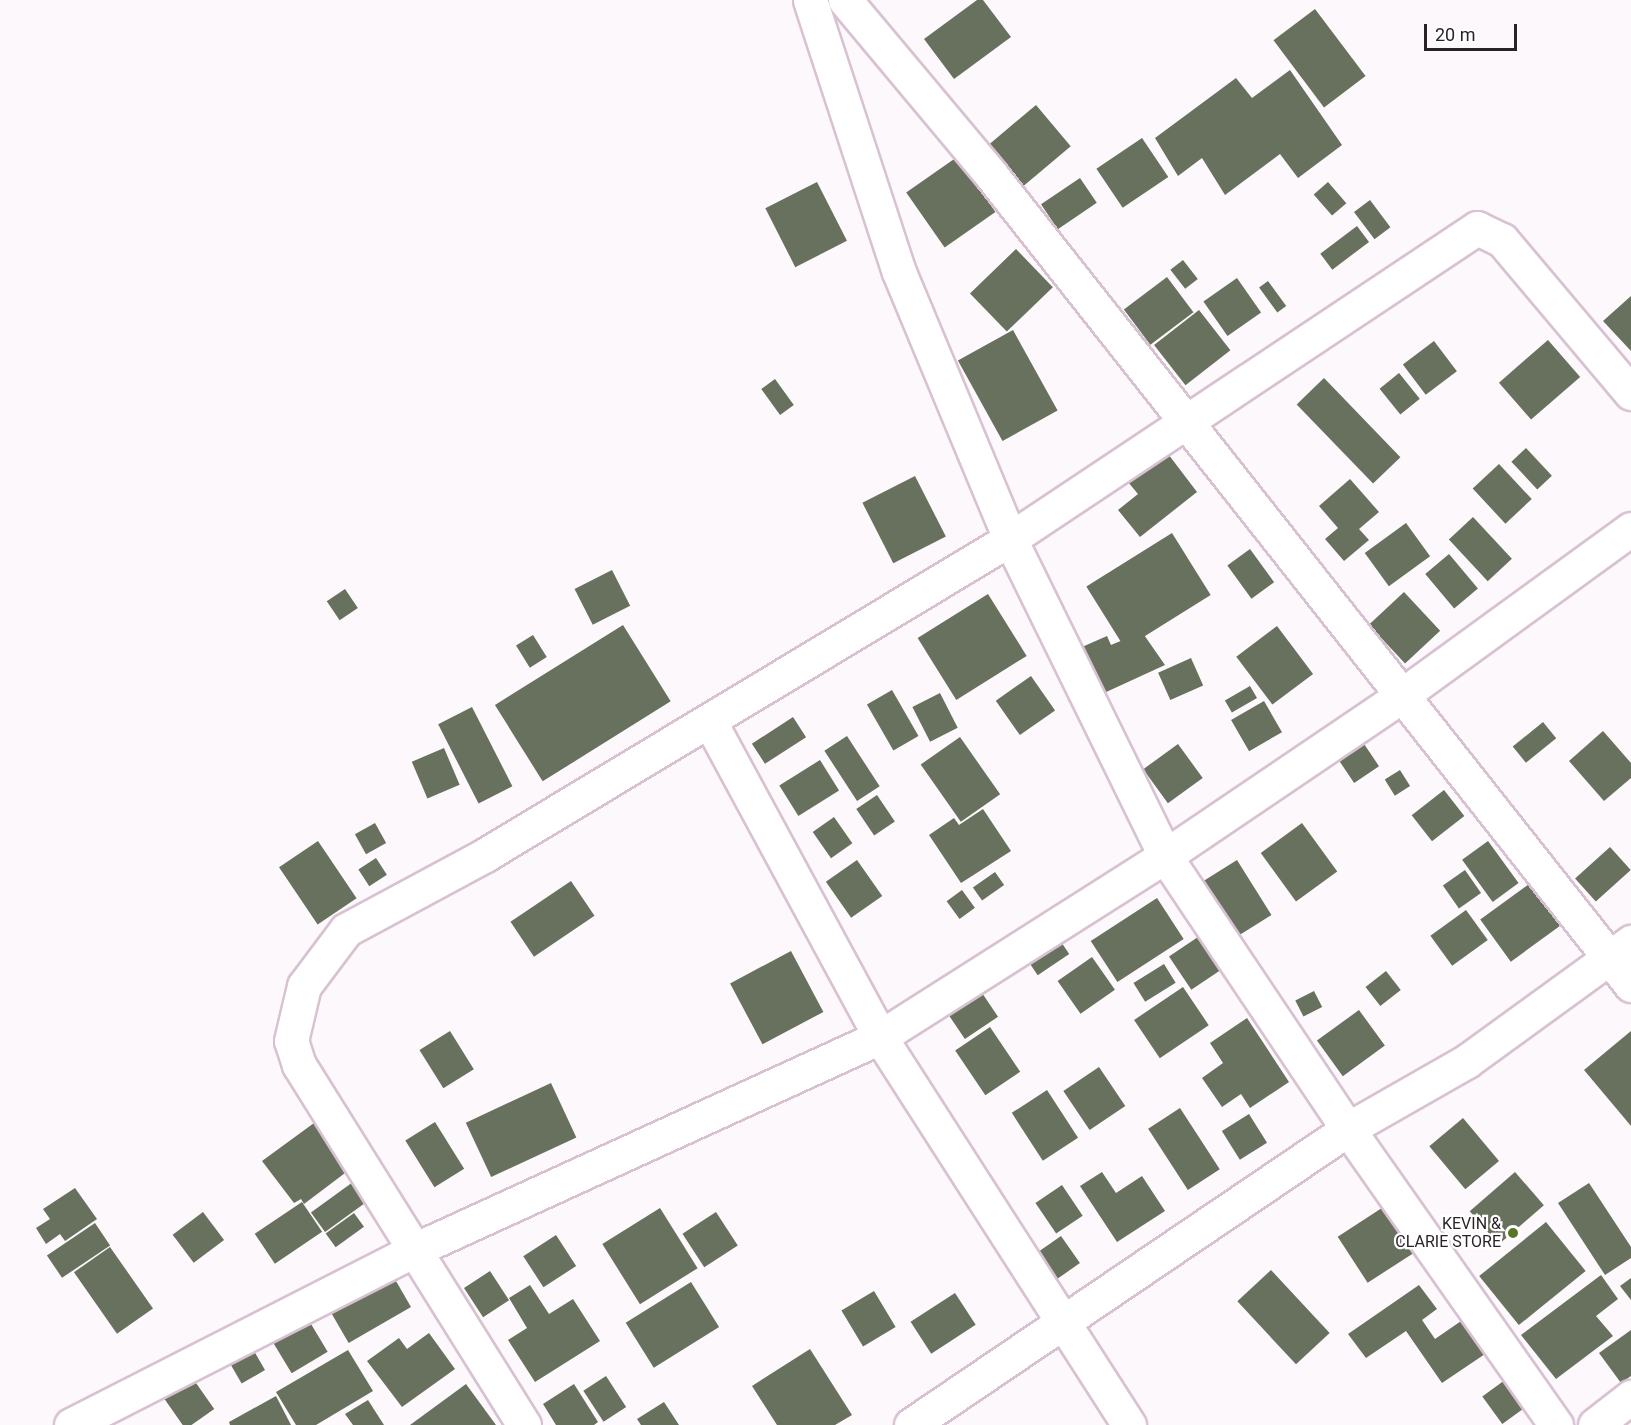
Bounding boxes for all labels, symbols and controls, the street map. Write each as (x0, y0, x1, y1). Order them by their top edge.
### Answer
scale bar (1427, 12, 1520, 50)
text: 20 m (1435, 24, 1475, 45)
place label: KEVIN & CLARIE STORE (1395, 1214, 1501, 1252)
marker: KEVIN & CLARIE STORE (1506, 1226, 1520, 1240)

